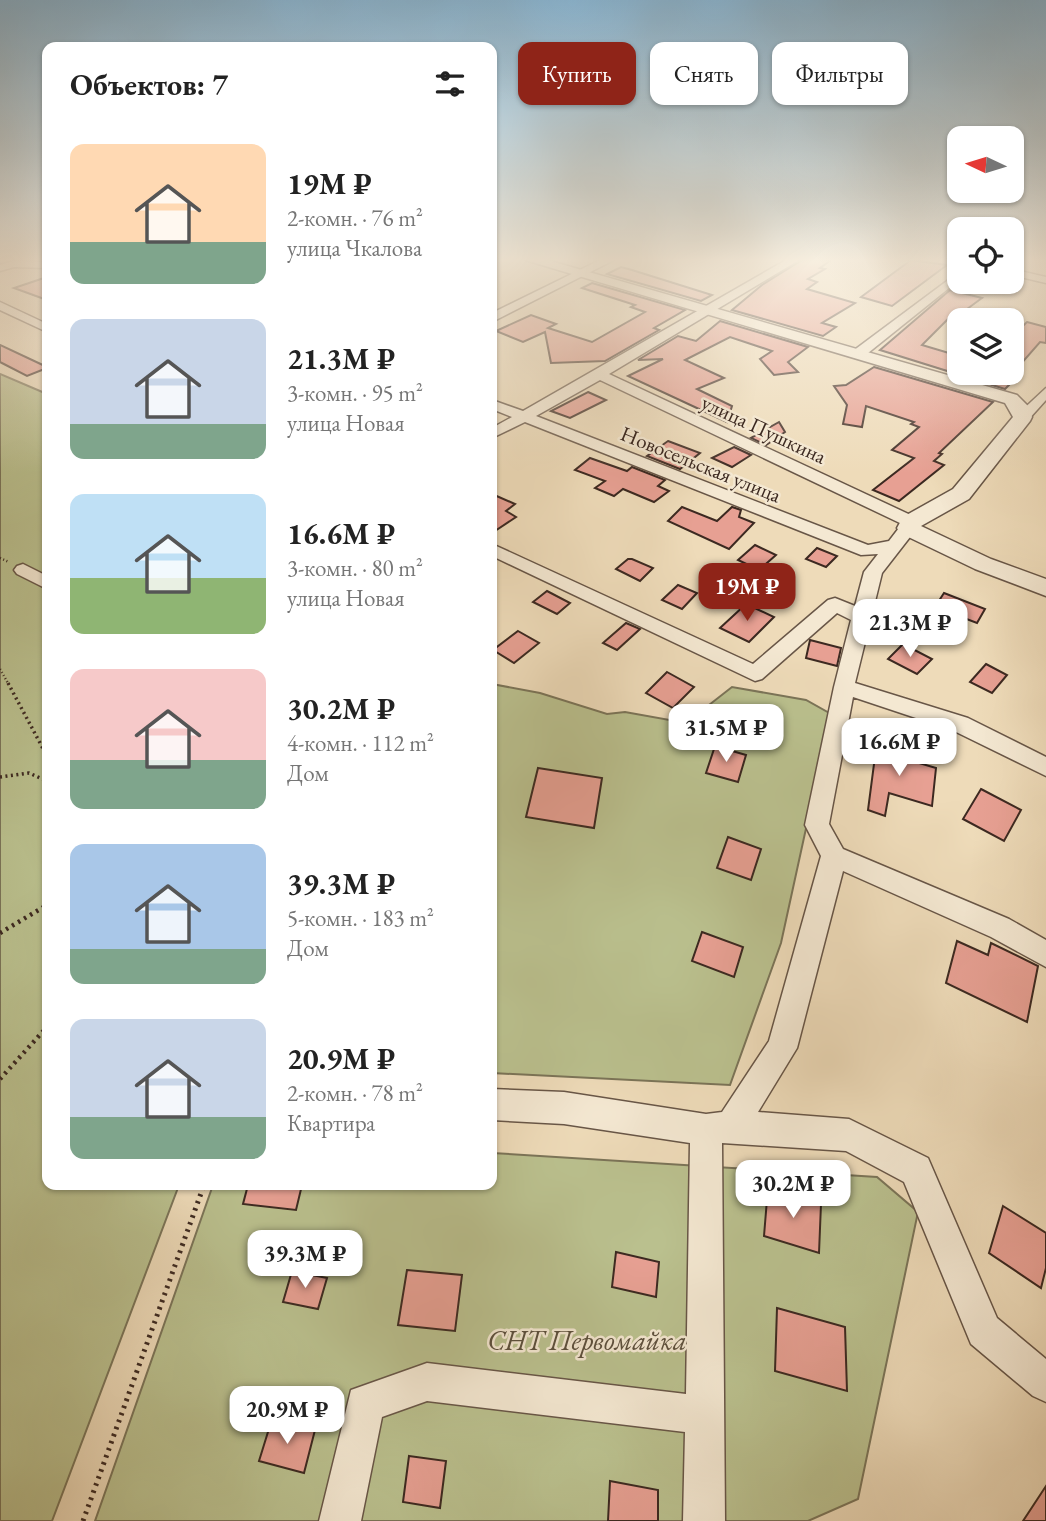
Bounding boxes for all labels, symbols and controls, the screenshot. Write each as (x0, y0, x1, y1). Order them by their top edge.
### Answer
chip: Купить (518, 42, 636, 105)
chip: Снять (650, 42, 758, 105)
chip: Фильтры (772, 42, 908, 105)
text: Объектов: 7 (70, 65, 228, 104)
icon: filters (431, 65, 469, 103)
north arrow (947, 126, 1024, 203)
map controls (947, 126, 1024, 385)
text: 19M ₽ (287, 164, 372, 203)
icon: home (126, 172, 210, 256)
text: 2-комн. · 76 m² (287, 203, 423, 233)
button: locate (947, 217, 1024, 294)
text: улица Чкалова (287, 233, 422, 263)
button: layers (947, 308, 1024, 385)
text: 21.3M ₽ (287, 339, 395, 378)
icon: home (126, 347, 210, 431)
text: 3-комн. · 95 m² (287, 378, 423, 408)
street label: улица Пушкина (697, 388, 831, 470)
text: улица Новая (287, 408, 405, 438)
street label: Новосельская улица (617, 420, 786, 509)
text: 16.6M ₽ (287, 514, 395, 553)
icon: home (126, 522, 210, 606)
text: 3-комн. · 80 m² (287, 553, 423, 583)
pin: 19M ₽ (698, 564, 796, 623)
text: 19M ₽ (714, 571, 780, 601)
text: улица Новая (287, 583, 405, 613)
pin: 21.3M ₽ (845, 600, 975, 659)
text: 21.3M ₽ (869, 607, 951, 637)
text: 30.2M ₽ (287, 689, 395, 728)
icon: home (126, 697, 210, 781)
pin: 31.5M ₽ (661, 704, 791, 764)
text: 31.5M ₽ (685, 712, 767, 742)
pin: 16.6M ₽ (834, 718, 964, 778)
text: 16.6M ₽ (858, 726, 940, 756)
text: 4-комн. · 112 m² (287, 728, 434, 758)
text: Дом (287, 758, 329, 788)
text: 39.3M ₽ (287, 864, 395, 903)
icon: home (126, 872, 210, 956)
text: 5-комн. · 183 m² (287, 903, 434, 933)
text: Дом (287, 933, 329, 963)
text: 20.9M ₽ (287, 1039, 395, 1078)
icon: home (126, 1047, 210, 1131)
text: 2-комн. · 78 m² (287, 1078, 423, 1108)
text: Квартира (287, 1108, 375, 1138)
pin: 30.2M ₽ (728, 1160, 858, 1220)
text: 30.2M ₽ (752, 1168, 834, 1198)
pin: 39.3M ₽ (240, 1230, 370, 1290)
text: 39.3M ₽ (264, 1238, 346, 1268)
park label: СНТ Первомайка (487, 1322, 687, 1358)
pin: 20.9M ₽ (222, 1386, 352, 1446)
text: 20.9M ₽ (246, 1394, 328, 1424)

